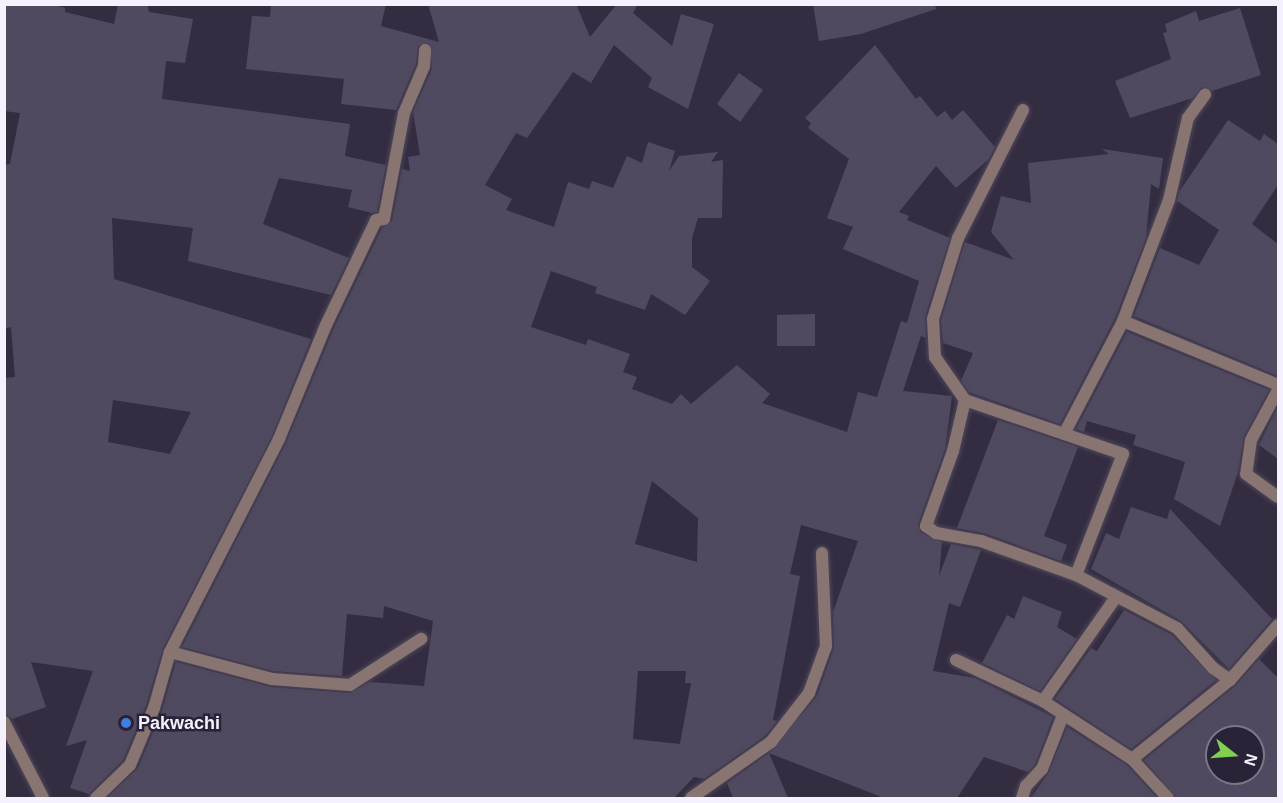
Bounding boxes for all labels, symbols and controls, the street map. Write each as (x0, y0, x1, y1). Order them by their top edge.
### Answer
place label: Pakwachi (138, 712, 220, 734)
marker: Pakwachi (119, 716, 133, 730)
north arrow (1205, 725, 1265, 785)
text: N (1241, 752, 1261, 768)

